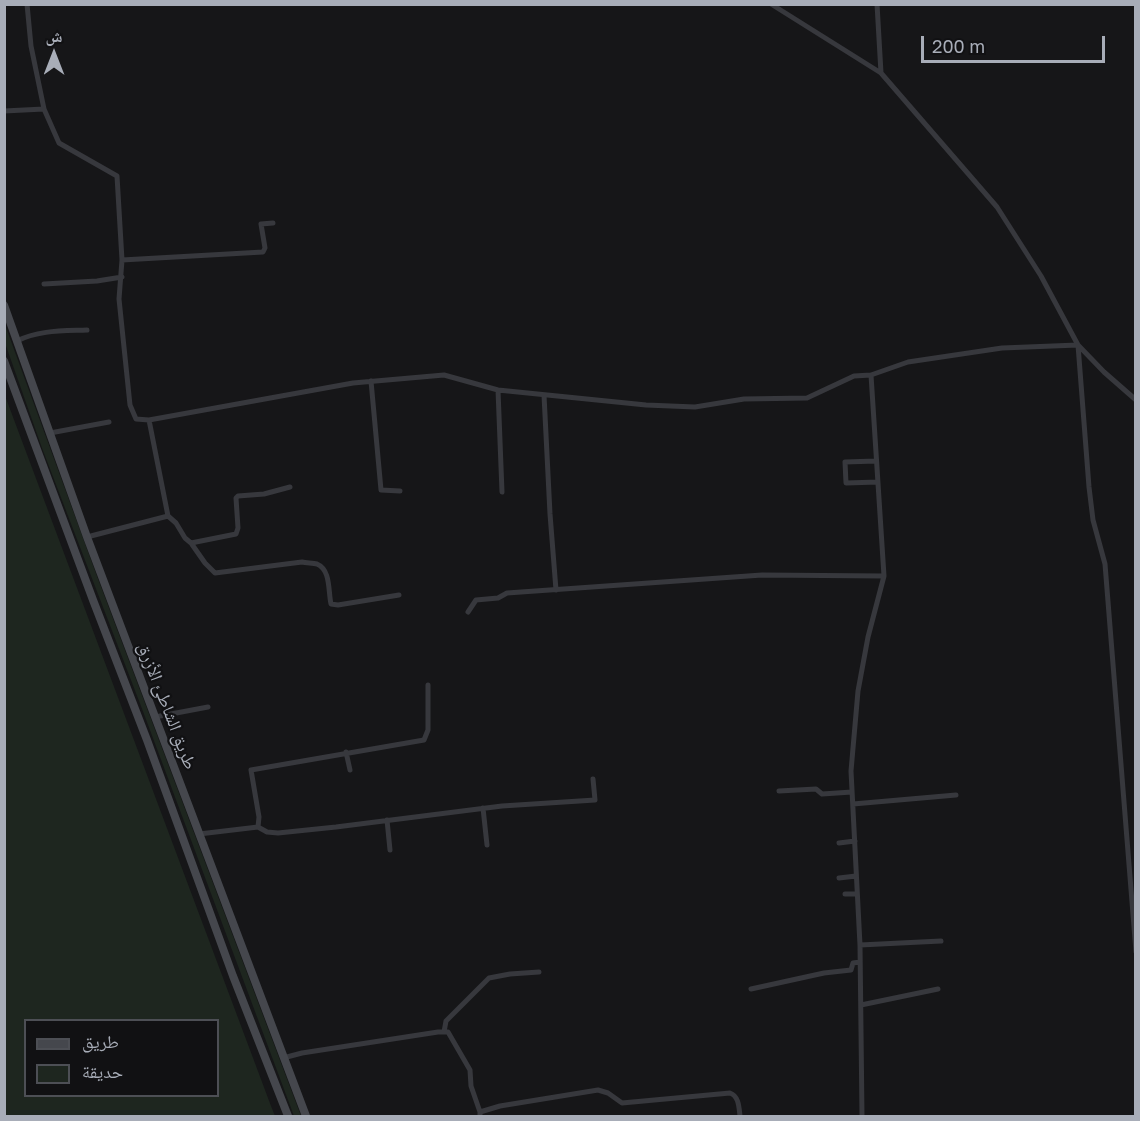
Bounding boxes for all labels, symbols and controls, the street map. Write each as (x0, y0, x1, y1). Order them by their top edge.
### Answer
north arrow (24, 24, 84, 84)
scale bar (924, 24, 1108, 62)
text: ش (46, 26, 62, 46)
text: 200 m (932, 35, 985, 57)
street label: طريق الشاطئ الأزرق (133, 640, 201, 772)
legend (24, 1019, 219, 1097)
text: طريق (82, 1030, 119, 1052)
text: حديقة (82, 1060, 123, 1082)

